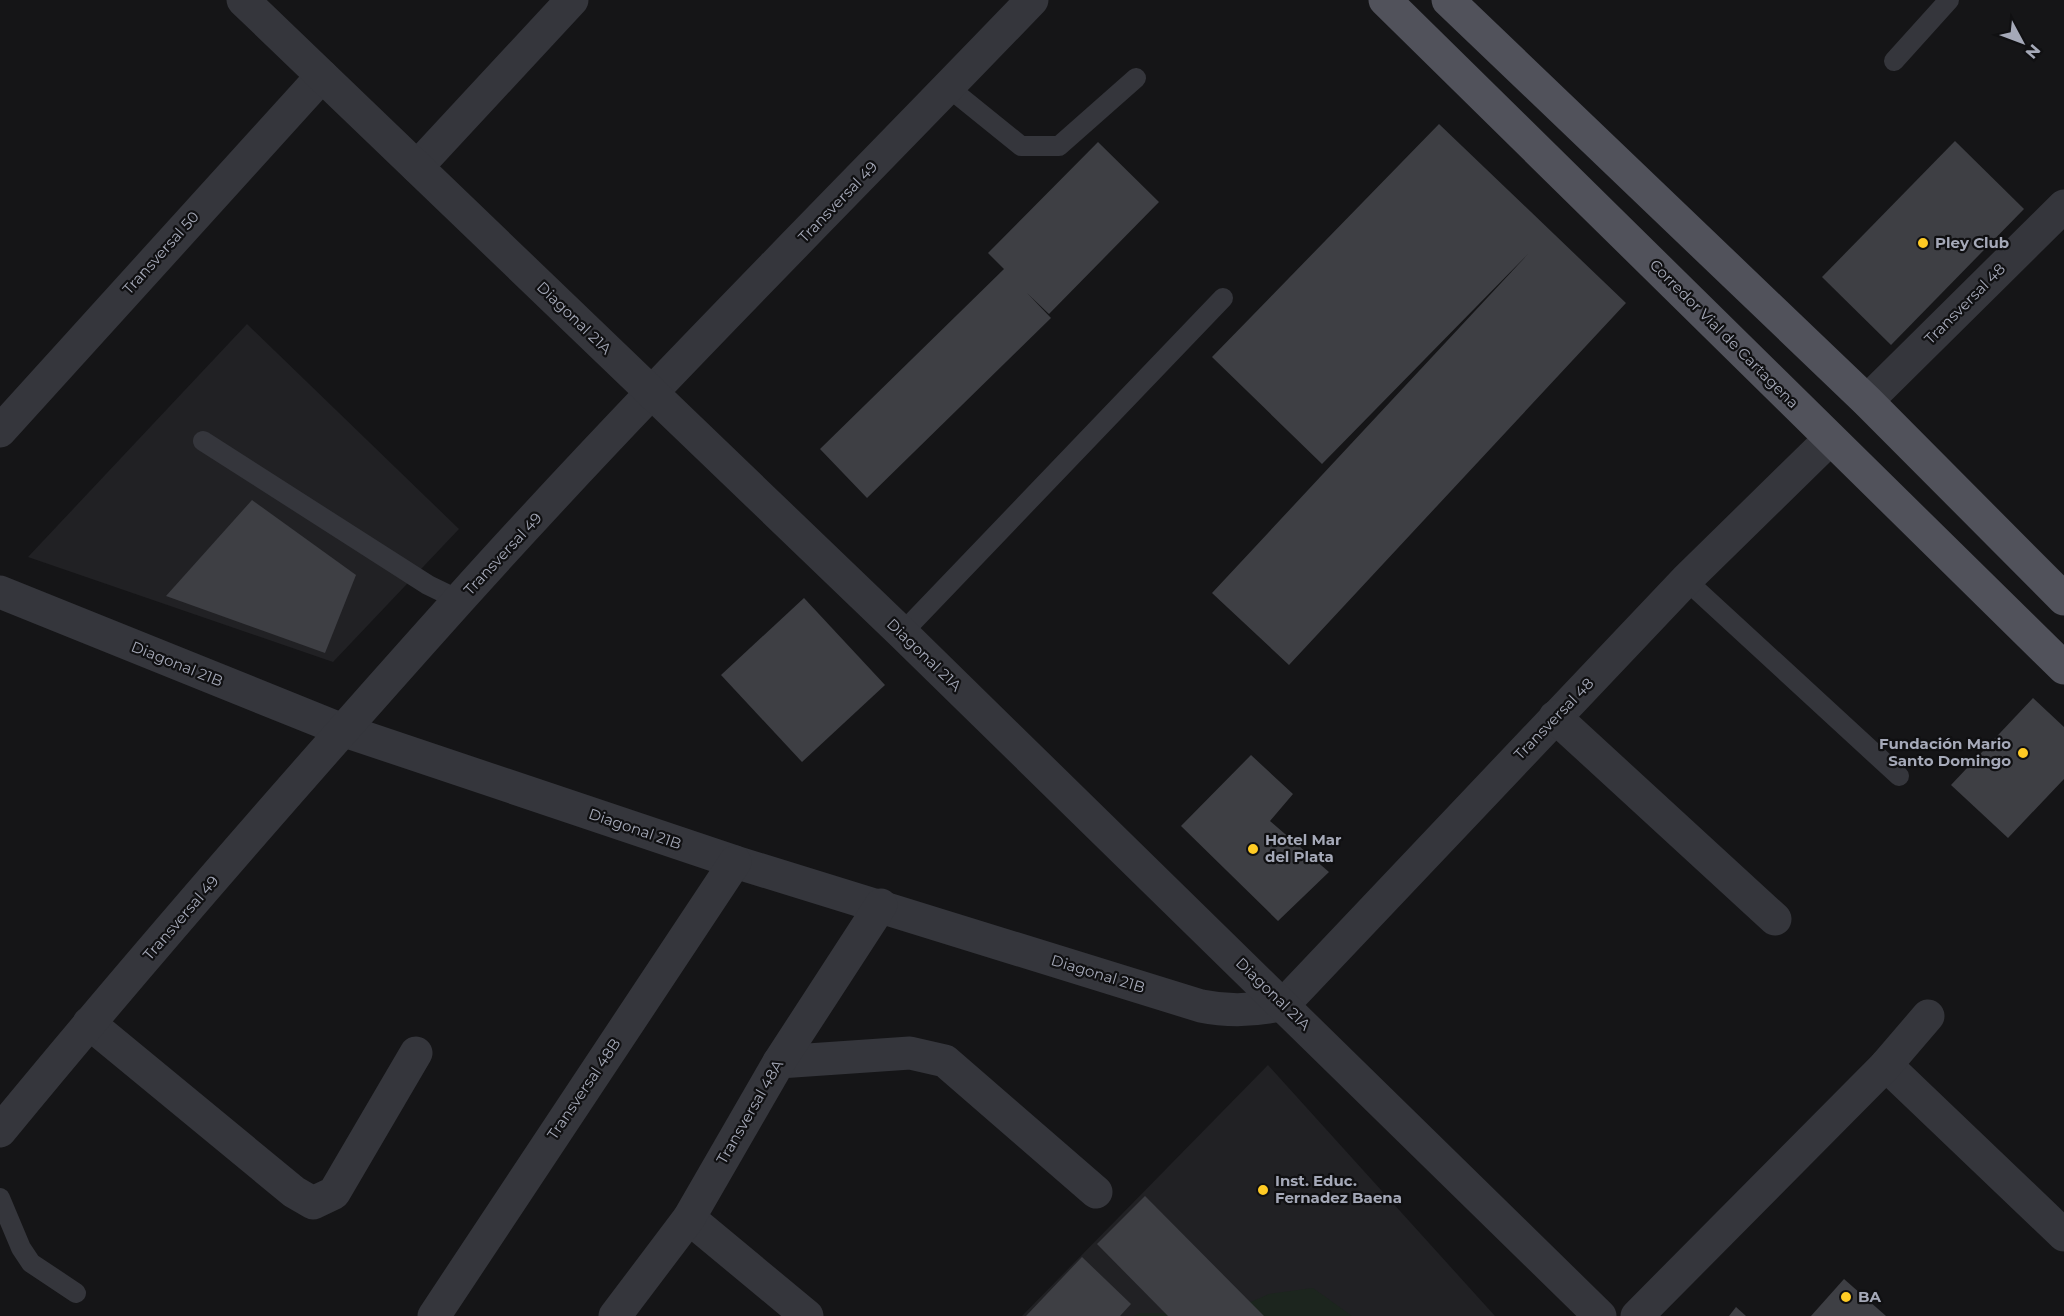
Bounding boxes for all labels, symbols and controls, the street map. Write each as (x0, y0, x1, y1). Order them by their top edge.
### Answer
north arrow (1992, 12, 2052, 72)
text: N (2022, 40, 2044, 63)
street label: Transversal 49 (794, 157, 881, 246)
street label: Transversal 50 (118, 207, 203, 298)
place label: Pley Club (1935, 233, 2009, 252)
marker: Pley Club (1916, 236, 1930, 250)
street label: Corredor Vial de Cartagena (1646, 255, 1803, 412)
street label: Transversal 48 (1920, 259, 2009, 348)
street label: Diagonal 21A (533, 277, 616, 358)
street label: Transversal 49 (460, 508, 546, 599)
street label: Diagonal 21A (883, 614, 966, 695)
street label: Diagonal 21B (129, 637, 226, 691)
street label: Transversal 48 (1510, 674, 1598, 764)
place label: Fundación Mario Santo Domingo (1879, 734, 2011, 770)
marker: Fundación Mario Santo Domingo (2016, 746, 2030, 760)
street label: Diagonal 21B (586, 804, 684, 853)
place label: Hotel Mar del Plata (1265, 830, 1342, 866)
marker: Hotel Mar del Plata (1246, 842, 1260, 856)
street label: Transversal 49 (139, 871, 223, 964)
street label: Diagonal 21B (1049, 950, 1147, 997)
street label: Diagonal 21A (1232, 953, 1315, 1034)
street label: Transversal 48B (543, 1034, 624, 1143)
street label: Transversal 48A (712, 1056, 787, 1167)
place label: Inst. Educ. Fernadez Baena (1275, 1171, 1402, 1207)
marker: Inst. Educ. Fernadez Baena (1256, 1183, 1270, 1197)
place label: BA (1858, 1287, 1881, 1306)
marker: BA (1839, 1290, 1853, 1304)

